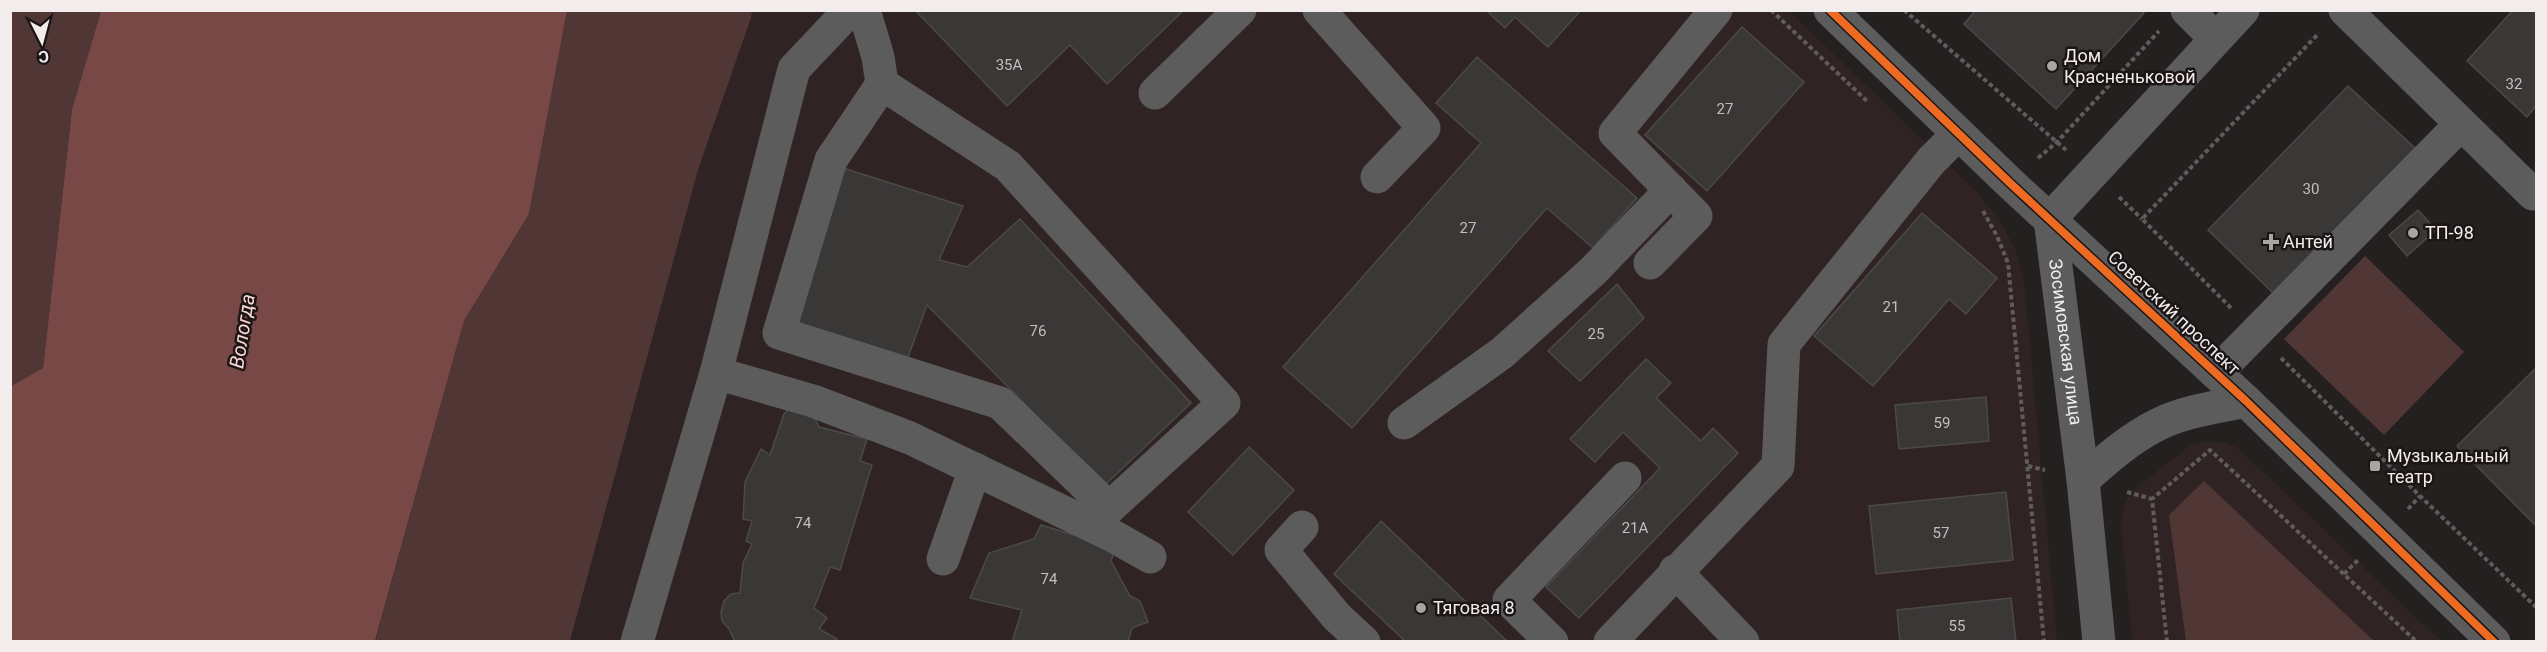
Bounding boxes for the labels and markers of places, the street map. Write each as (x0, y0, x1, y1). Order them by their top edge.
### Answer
place label: Дом Красненьковой (2064, 45, 2196, 87)
marker: Дом Красненьковой (2045, 59, 2059, 73)
place label: ТП-98 (2425, 222, 2474, 243)
marker: ТП-98 (2406, 226, 2420, 240)
place label: Антей (2283, 231, 2333, 252)
marker: Антей (2264, 235, 2278, 249)
place label: Музыкальный театр (2387, 445, 2509, 487)
marker: Музыкальный театр (2368, 459, 2382, 473)
place label: Тяговая 8 (1433, 597, 1515, 618)
marker: Тяговая 8 (1414, 601, 1428, 615)

